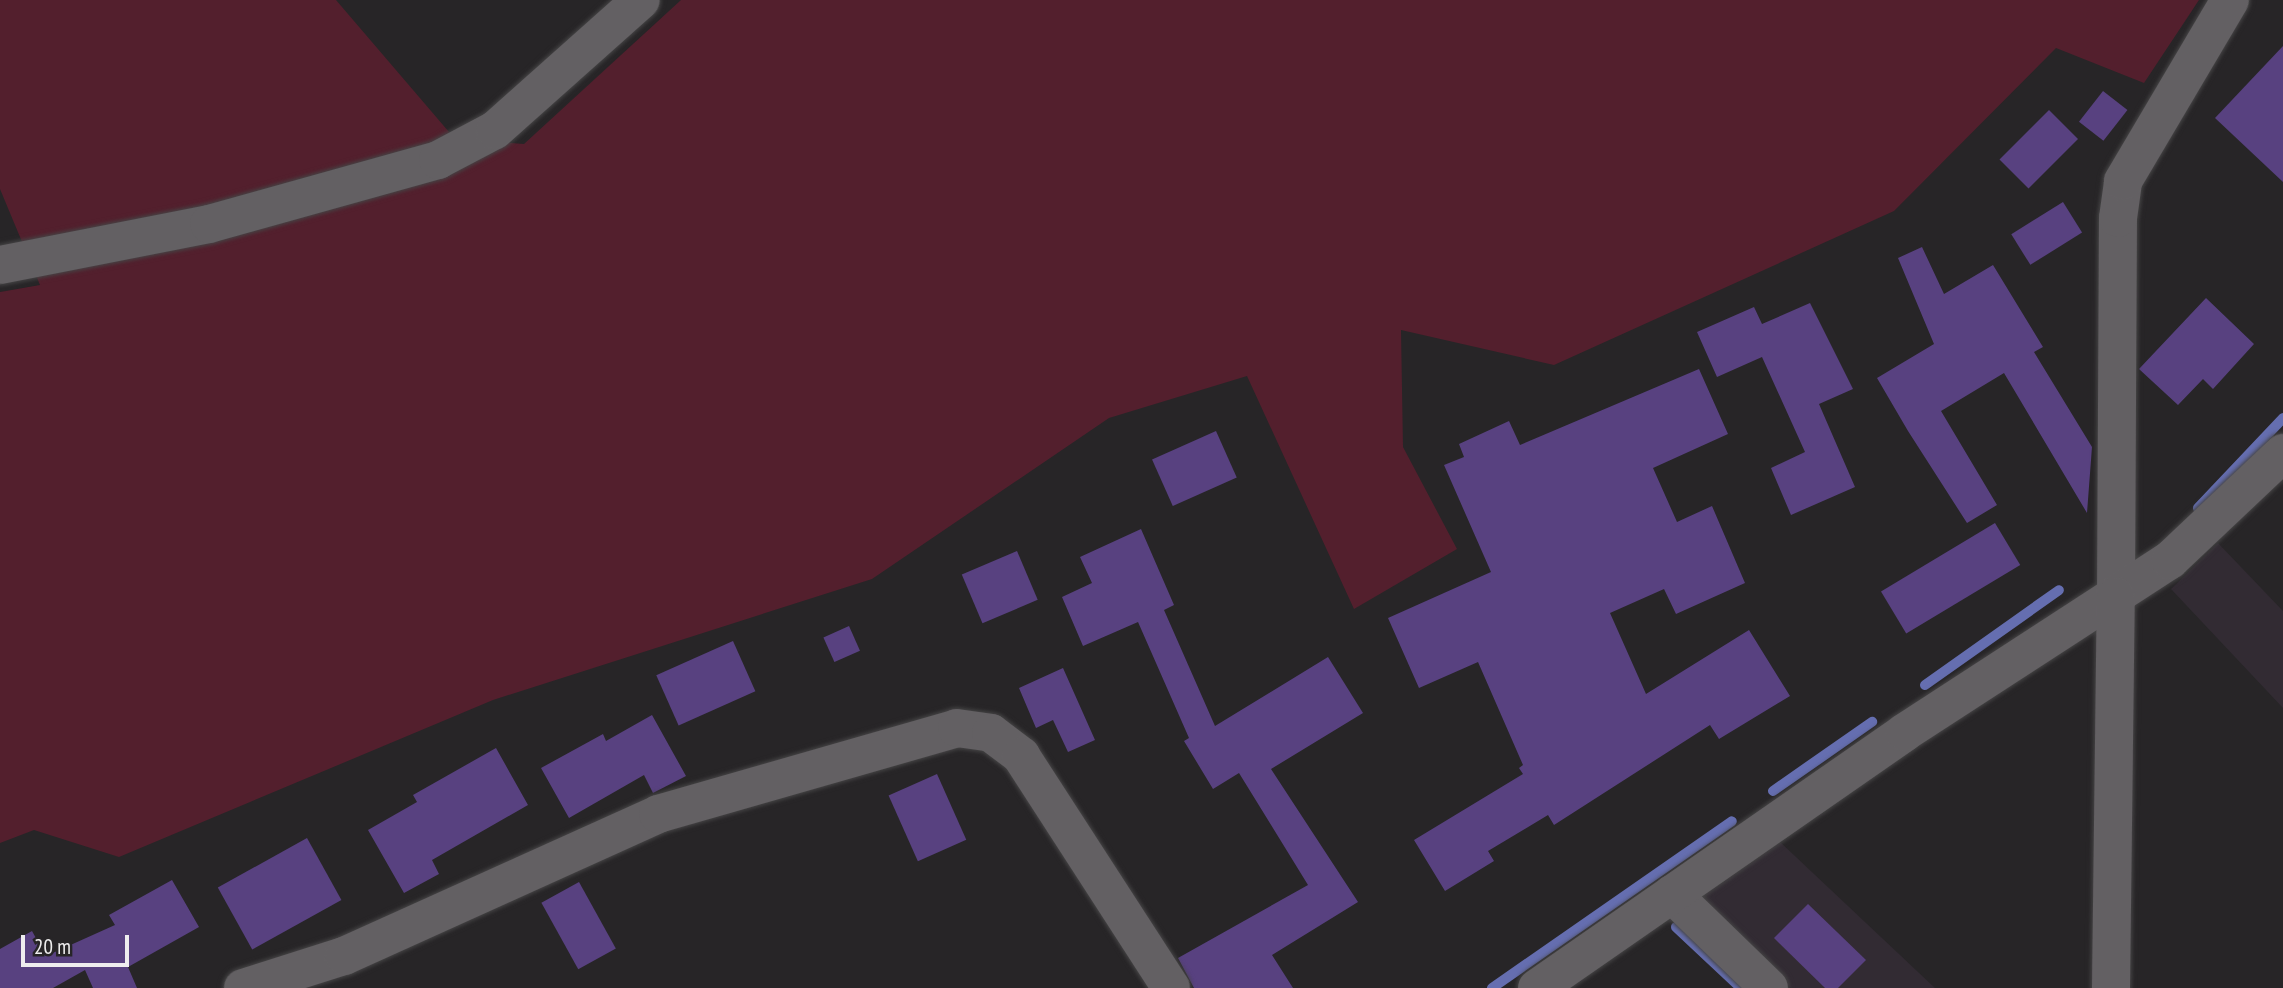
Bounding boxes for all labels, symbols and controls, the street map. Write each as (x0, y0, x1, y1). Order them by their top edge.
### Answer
scale bar (24, 922, 133, 966)
text: 20 m (34, 933, 71, 960)

